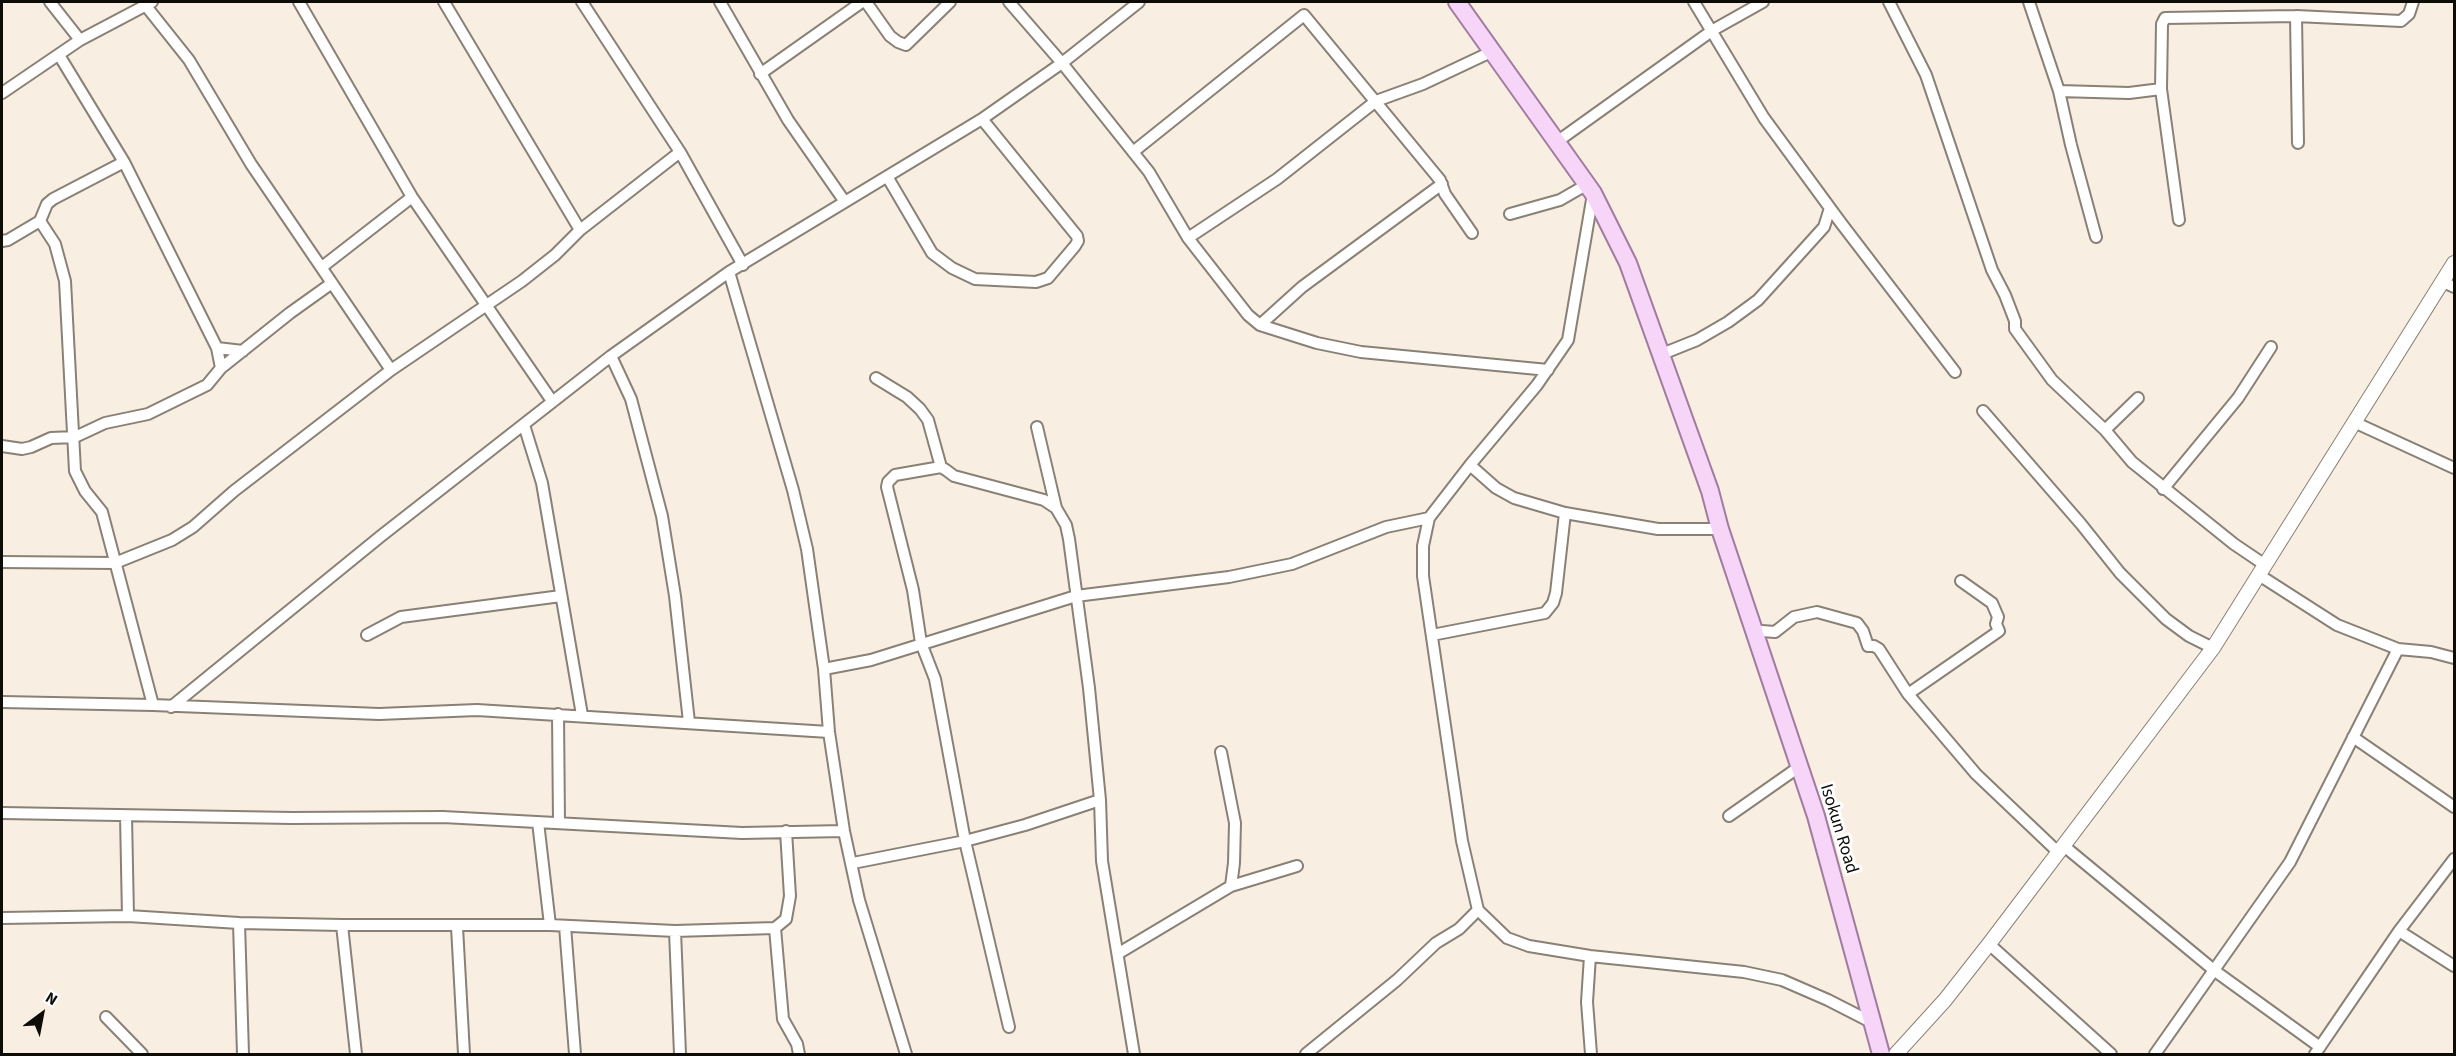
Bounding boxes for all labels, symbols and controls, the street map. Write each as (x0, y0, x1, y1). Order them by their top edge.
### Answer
street label: Isokun Road (1814, 782, 1862, 876)
north arrow (12, 984, 72, 1044)
text: N (41, 987, 62, 1011)

